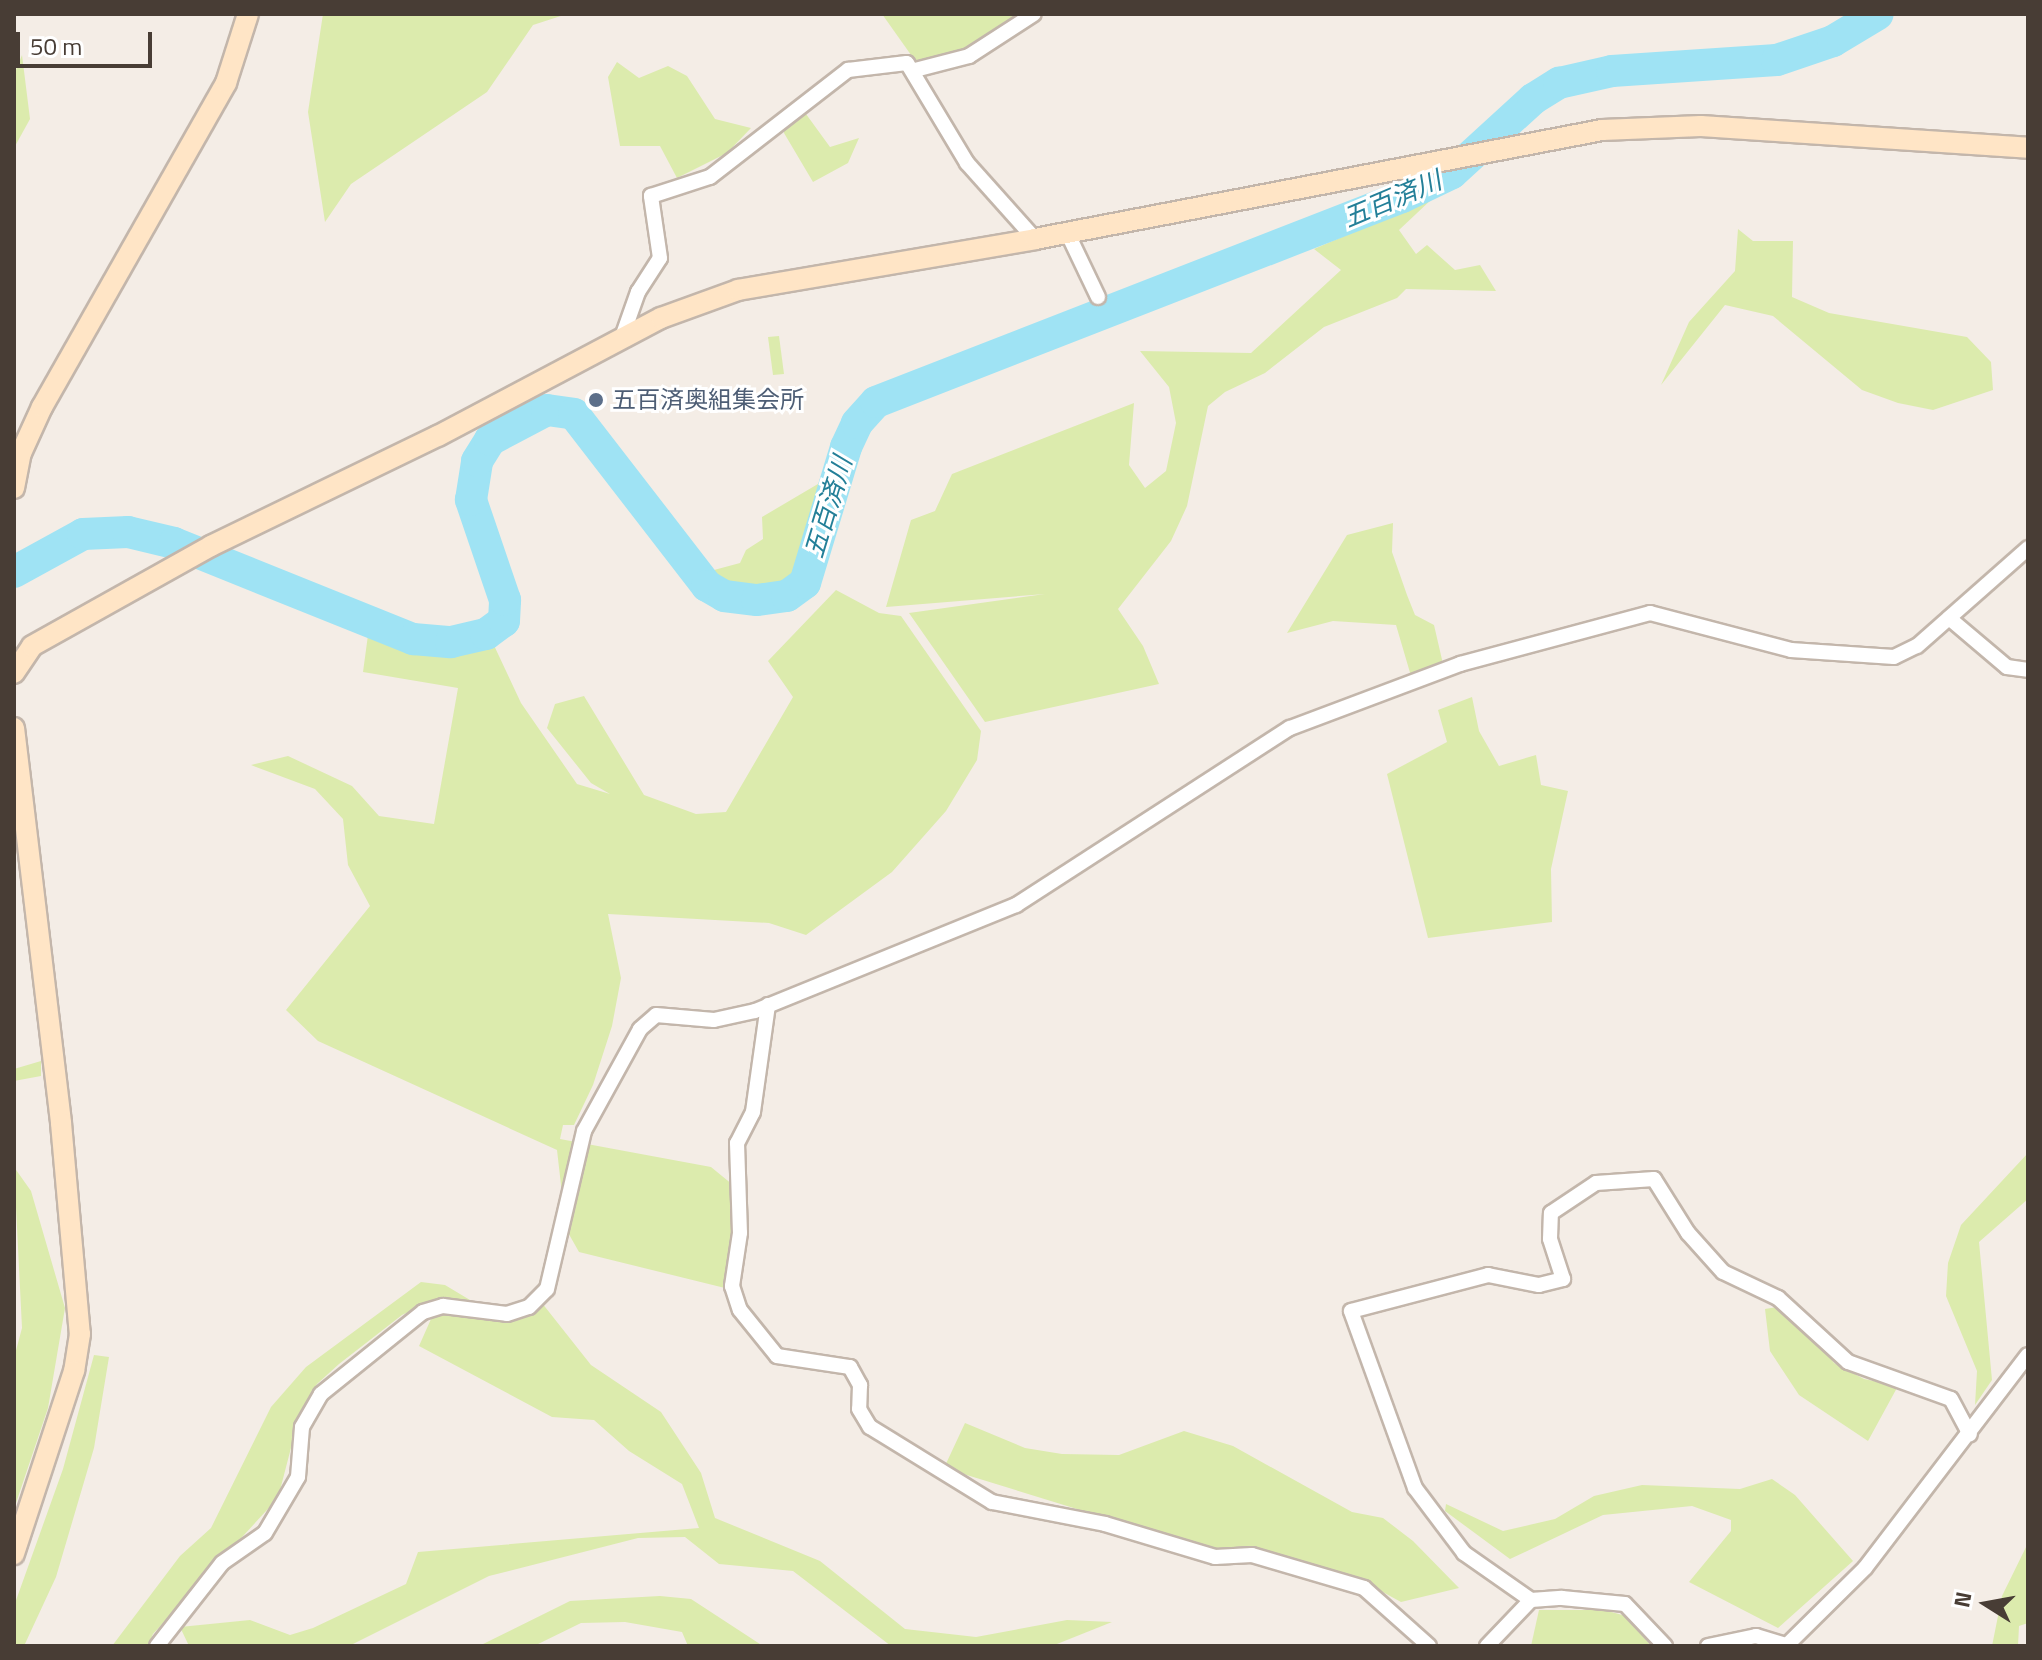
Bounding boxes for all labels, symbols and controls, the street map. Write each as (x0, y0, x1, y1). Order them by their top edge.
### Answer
scale bar (20, 16, 156, 66)
text: 50 m (30, 28, 82, 64)
water label: 五百済川 (1338, 164, 1446, 234)
place label: 五百済奥組集会所 (612, 386, 804, 414)
marker: 五百済奥組集会所 (587, 391, 605, 409)
water label: 五百済川 (798, 453, 858, 561)
north arrow (1946, 1564, 2026, 1644)
text: N (1944, 1589, 1981, 1610)

